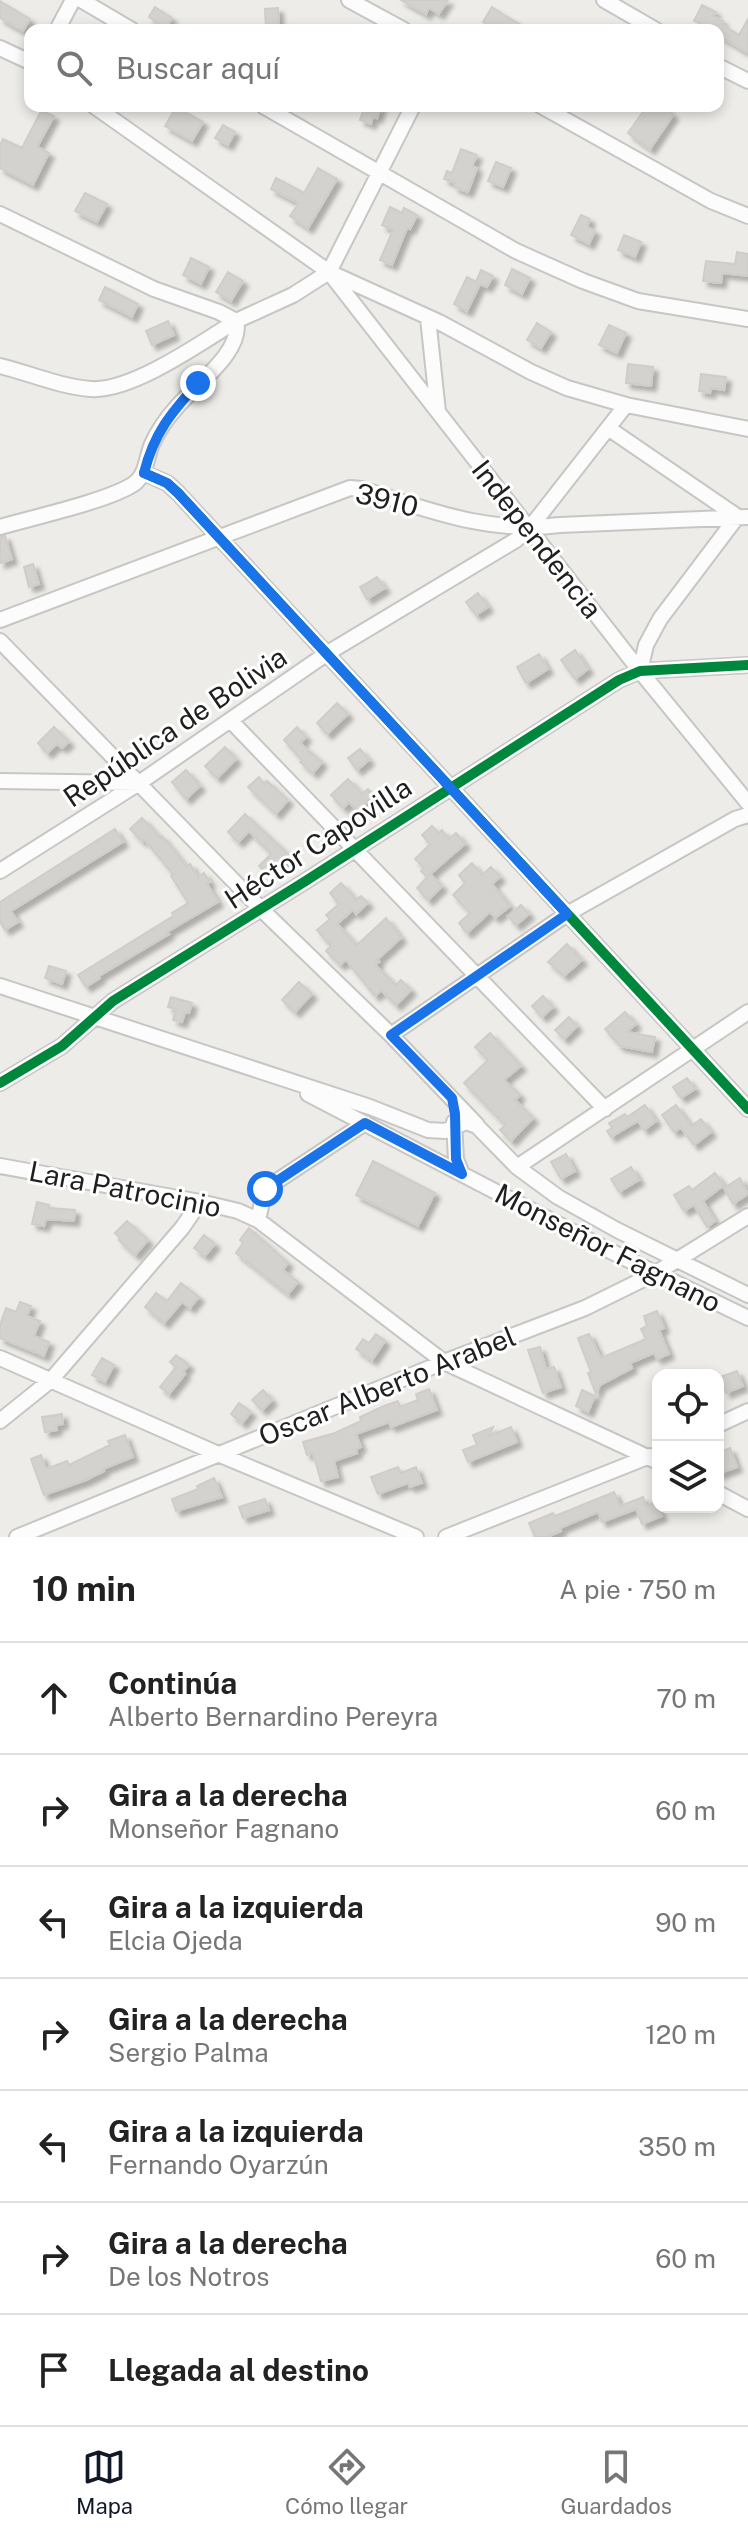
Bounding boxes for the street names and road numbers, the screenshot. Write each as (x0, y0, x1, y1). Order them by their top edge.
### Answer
street label: Independencia (465, 453, 609, 624)
street label: 3910 (352, 476, 422, 523)
street label: República de Bolivia (57, 640, 293, 814)
street label: Héctor Capovilla (218, 770, 417, 915)
street label: Lara Patrocinio (26, 1154, 224, 1223)
street label: Monseñor Fagnano (490, 1176, 727, 1319)
street label: Oscar Alberto Arabel (254, 1319, 520, 1452)

